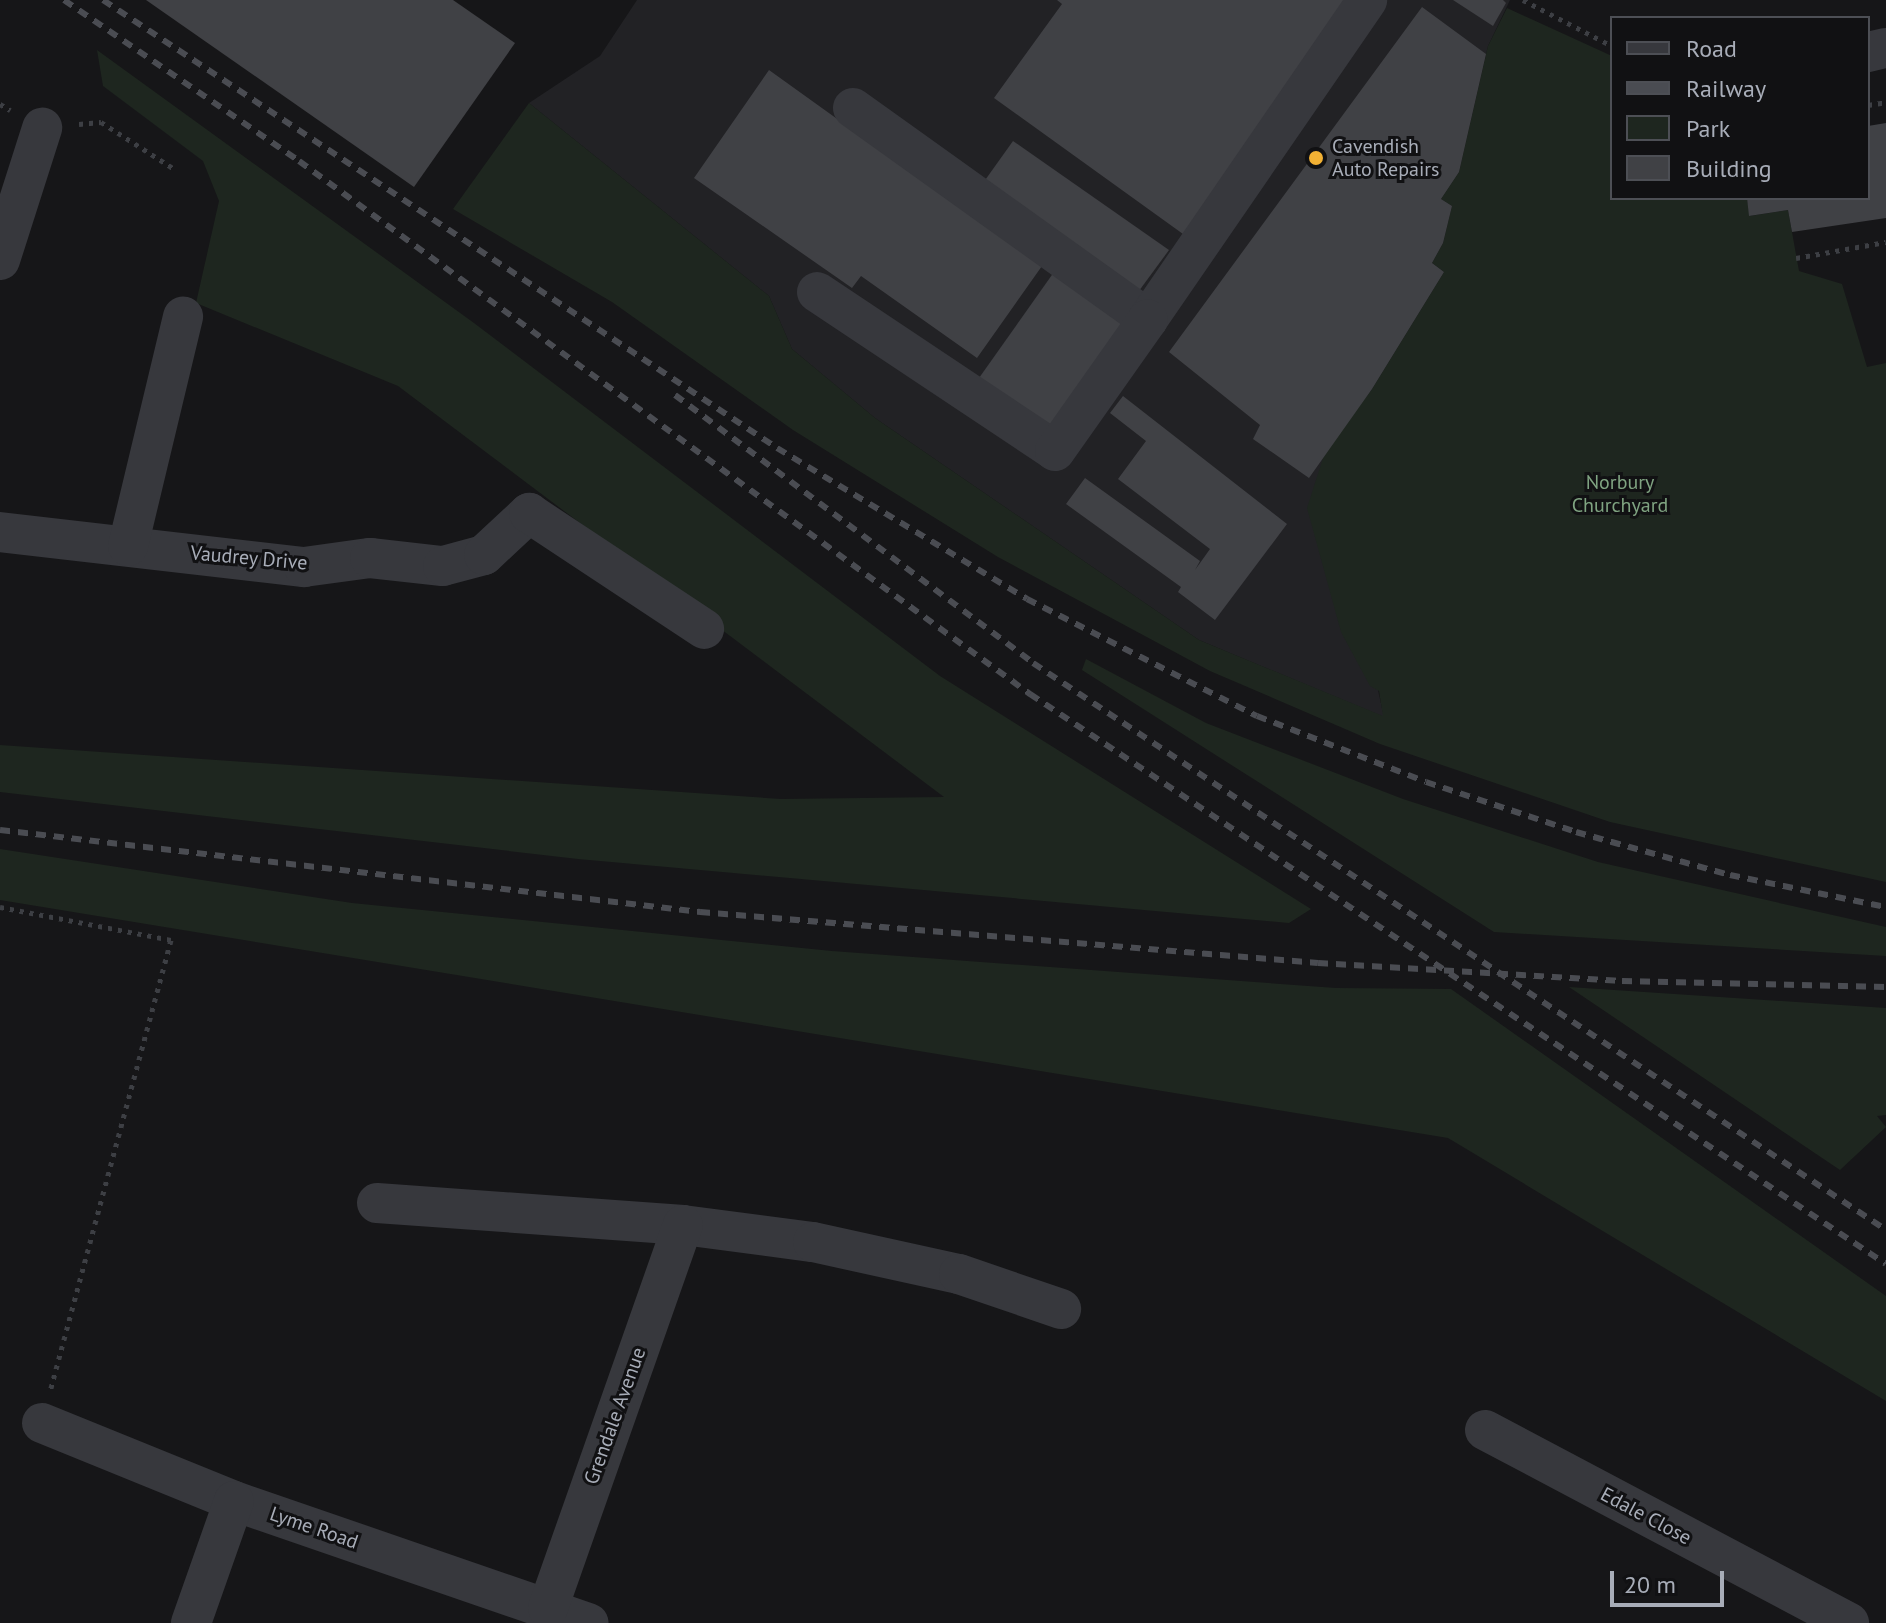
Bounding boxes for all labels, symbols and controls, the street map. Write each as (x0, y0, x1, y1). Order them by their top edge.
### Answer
legend (1610, 16, 1870, 200)
text: Road (1686, 33, 1737, 64)
text: Railway (1686, 73, 1766, 104)
text: Park (1686, 113, 1730, 144)
place label: Cavendish Auto Repairs (1332, 134, 1440, 181)
marker: Cavendish Auto Repairs (1307, 149, 1325, 167)
text: Building (1686, 153, 1772, 184)
park label: Norbury Churchyard (1572, 470, 1668, 517)
street label: Vaudrey Drive (189, 541, 309, 575)
street label: Grendale Avenue (579, 1344, 651, 1488)
street label: Edale Close (1597, 1482, 1695, 1550)
street label: Lyme Road (267, 1502, 361, 1554)
scale bar (1614, 1555, 1728, 1605)
text: 20 m (1624, 1569, 1676, 1600)

